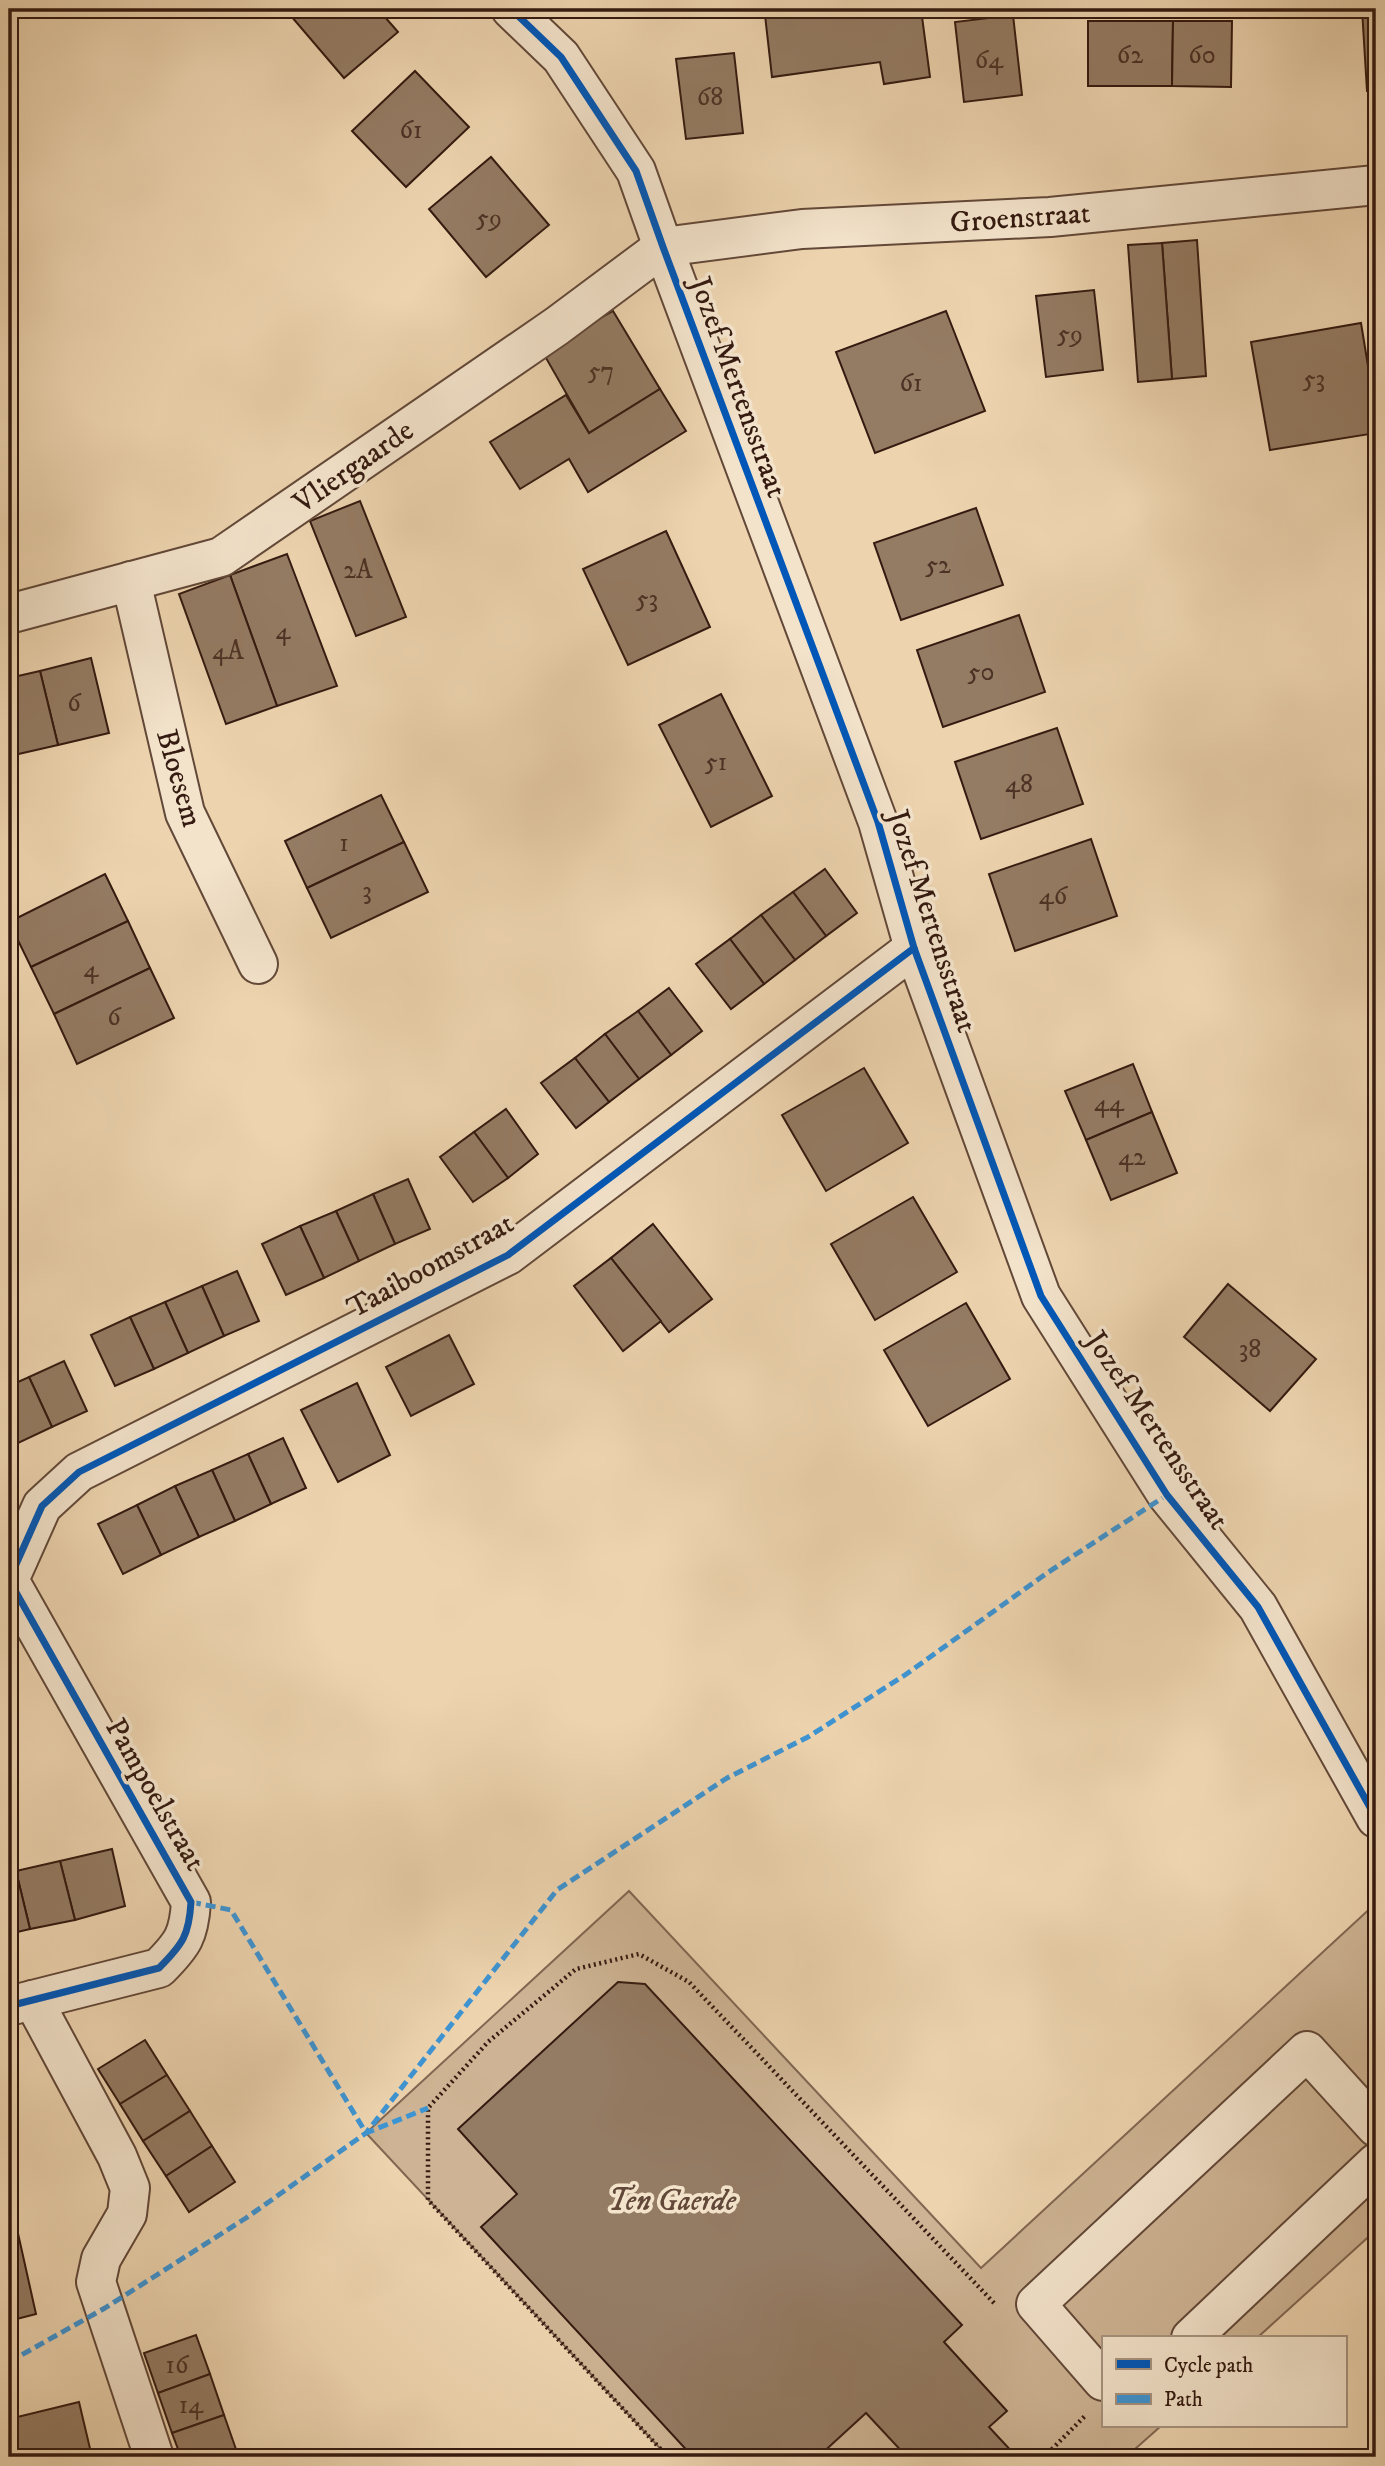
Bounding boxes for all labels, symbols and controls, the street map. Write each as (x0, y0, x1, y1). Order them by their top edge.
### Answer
house number: 62 (1117, 39, 1143, 72)
house number: 60 (1188, 39, 1216, 72)
house number: 64 (975, 44, 1004, 77)
house number: 68 (697, 81, 723, 114)
house number: 61 (400, 114, 422, 147)
street label: Groenstraat (949, 195, 1092, 242)
house number: 59 (476, 202, 502, 235)
street label: Jozef Mertensstraat (680, 270, 795, 503)
house number: 59 (1057, 318, 1083, 351)
house number: 57 (588, 355, 614, 388)
house number: 53 (1303, 363, 1325, 396)
house number: 61 (900, 367, 922, 400)
street label: Vliergaarde (286, 412, 421, 523)
house number: 52 (925, 549, 951, 582)
house number: 2A (343, 554, 373, 587)
house number: 53 (636, 583, 658, 616)
house number: 4 (276, 615, 292, 648)
house number: 4A (212, 635, 244, 668)
house number: 50 (968, 656, 994, 689)
house number: 6 (67, 687, 82, 720)
street label: Bloesem (147, 725, 210, 831)
house number: 51 (705, 746, 727, 779)
house number: 48 (1005, 768, 1033, 801)
street label: Jozef Mertensstraat (877, 803, 985, 1037)
house number: 1 (339, 827, 349, 860)
house number: 3 (362, 875, 372, 908)
house number: 46 (1039, 880, 1069, 913)
house number: 4 (84, 953, 100, 986)
house number: 6 (107, 1001, 122, 1034)
house number: 44 (1094, 1087, 1125, 1120)
house number: 42 (1118, 1141, 1146, 1174)
street label: Taaiboomstraat (341, 1205, 521, 1327)
street label: Jozef Mertensstraat (1075, 1322, 1237, 1537)
house number: 38 (1239, 1333, 1261, 1366)
street label: Pampoelstraat (96, 1712, 213, 1877)
park label: Ten Gaerde (608, 2183, 737, 2220)
legend (1102, 2336, 1346, 2428)
house number: 16 (166, 2349, 190, 2382)
text: Cycle path (1164, 2353, 1253, 2379)
text: Path (1164, 2387, 1203, 2413)
house number: 14 (179, 2389, 204, 2422)

